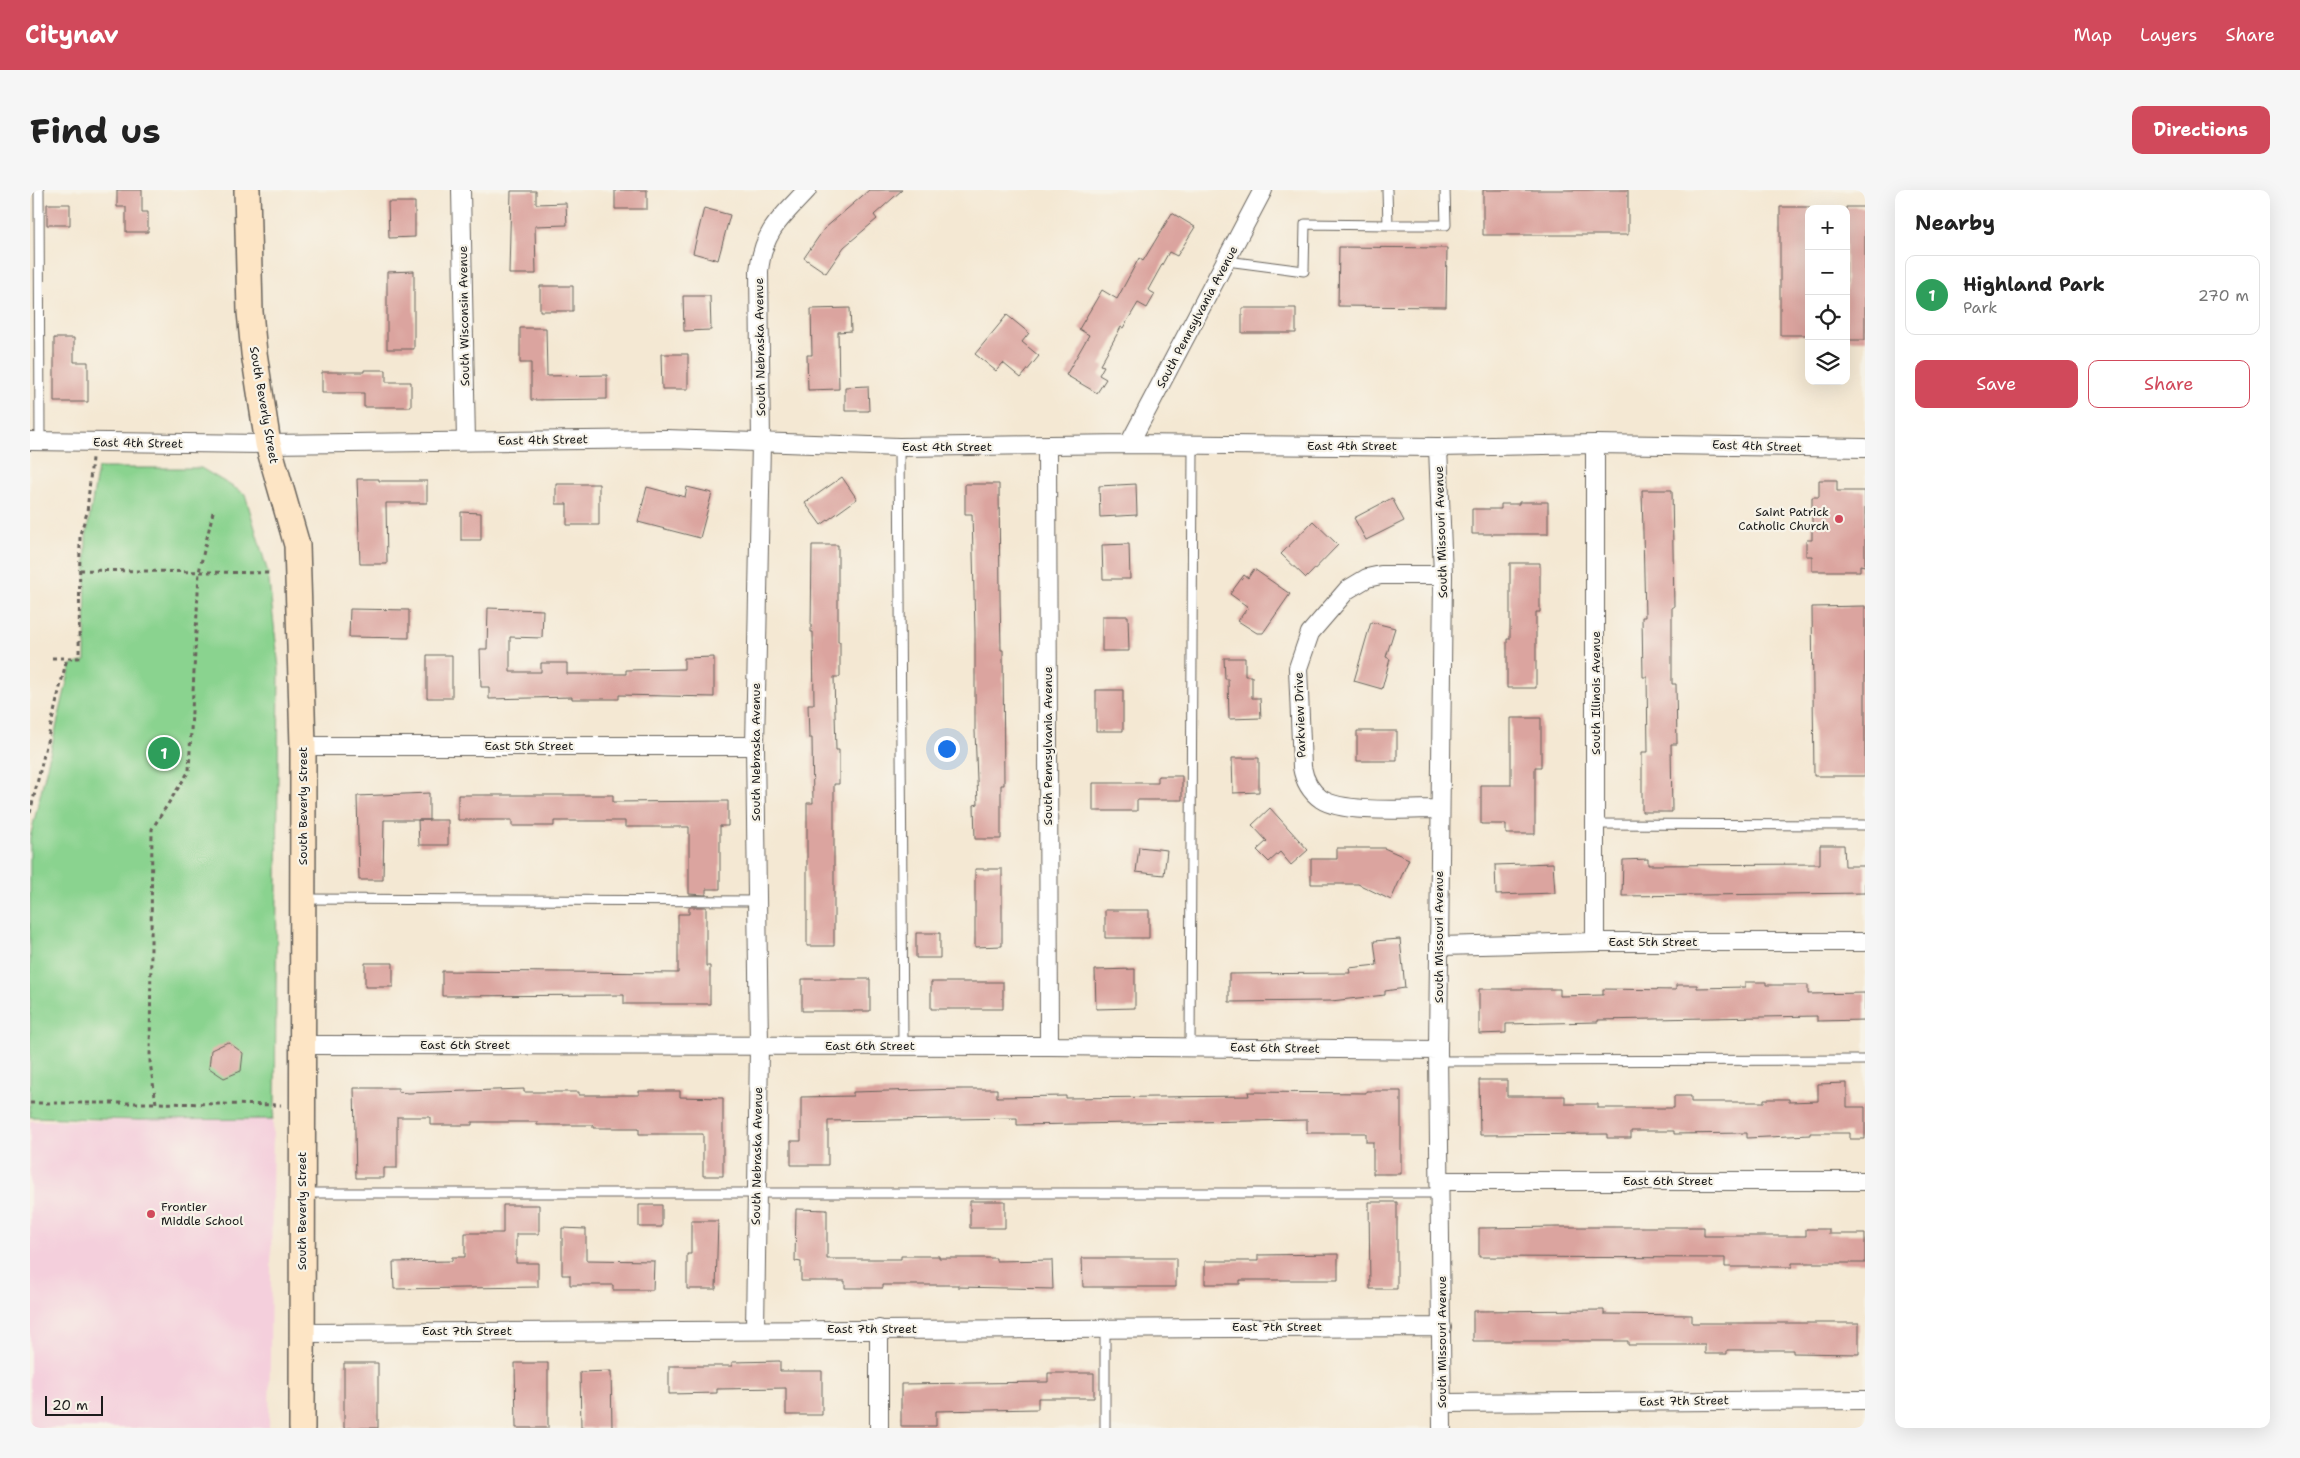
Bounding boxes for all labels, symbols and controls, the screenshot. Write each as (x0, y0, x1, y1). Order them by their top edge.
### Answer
text: Citynav (25, 19, 119, 51)
text: Map (2074, 23, 2112, 47)
text: Layers (2140, 23, 2197, 47)
text: Share (2225, 23, 2275, 47)
button: Directions (2132, 106, 2270, 154)
text: Find us (30, 107, 161, 154)
map controls (1805, 205, 1850, 385)
button: + (1805, 205, 1850, 250)
text: Nearby (1915, 209, 1995, 237)
street label: South Pennsylvania Avenue (1153, 243, 1241, 391)
street label: South Wisconsin Avenue (455, 245, 473, 386)
button: − (1805, 250, 1850, 295)
text: Highland Park (1963, 272, 2105, 297)
street label: South Nebraska Avenue (751, 277, 769, 416)
text: 1 (1928, 285, 1936, 306)
text: 270 m (2198, 285, 2249, 306)
button: locate (1805, 295, 1850, 340)
text: Park (1963, 297, 1997, 318)
button: layers (1805, 340, 1850, 385)
street label: South Beverly Street (246, 345, 282, 465)
button: Save (1915, 360, 2078, 408)
button: Share (2088, 360, 2250, 408)
street label: East 4th Street (498, 431, 588, 449)
street label: East 4th Street (93, 434, 183, 452)
street label: East 4th Street (1712, 436, 1802, 456)
street label: East 4th Street (1307, 438, 1397, 454)
street label: East 4th Street (902, 439, 992, 455)
street label: South Missouri Avenue (1431, 465, 1451, 599)
place label: Saint Patrick Catholic Church (1738, 504, 1829, 534)
marker: Saint Patrick Catholic Church (1833, 513, 1845, 525)
street label: South Illinois Avenue (1588, 631, 1604, 755)
street label: South Pennsylvania Avenue (1040, 666, 1056, 825)
street label: Parkview Drive (1291, 672, 1309, 758)
street label: South Nebraska Avenue (748, 683, 764, 821)
pin: 1 (148, 734, 180, 772)
your location (934, 736, 960, 762)
street label: East 5th Street (484, 738, 574, 754)
street label: South Beverly Street (295, 747, 311, 865)
street label: South Missouri Avenue (1431, 871, 1447, 1003)
street label: East 5th Street (1608, 934, 1698, 950)
street label: East 6th Street (420, 1037, 510, 1053)
street label: East 6th Street (825, 1038, 915, 1054)
street label: East 6th Street (1230, 1039, 1320, 1057)
street label: South Nebraska Avenue (748, 1086, 766, 1225)
street label: South Beverly Street (294, 1152, 310, 1270)
street label: East 6th Street (1623, 1173, 1713, 1189)
place label: Frontier Middle School (161, 1199, 243, 1229)
marker: Frontier Middle School (145, 1208, 157, 1220)
street label: South Missouri Avenue (1434, 1276, 1450, 1408)
street label: East 7th Street (1232, 1319, 1322, 1335)
street label: East 7th Street (827, 1321, 917, 1337)
street label: East 7th Street (422, 1323, 512, 1339)
street label: East 7th Street (1639, 1392, 1729, 1410)
scale bar (45, 1393, 102, 1416)
text: 20 m (52, 1396, 88, 1414)

